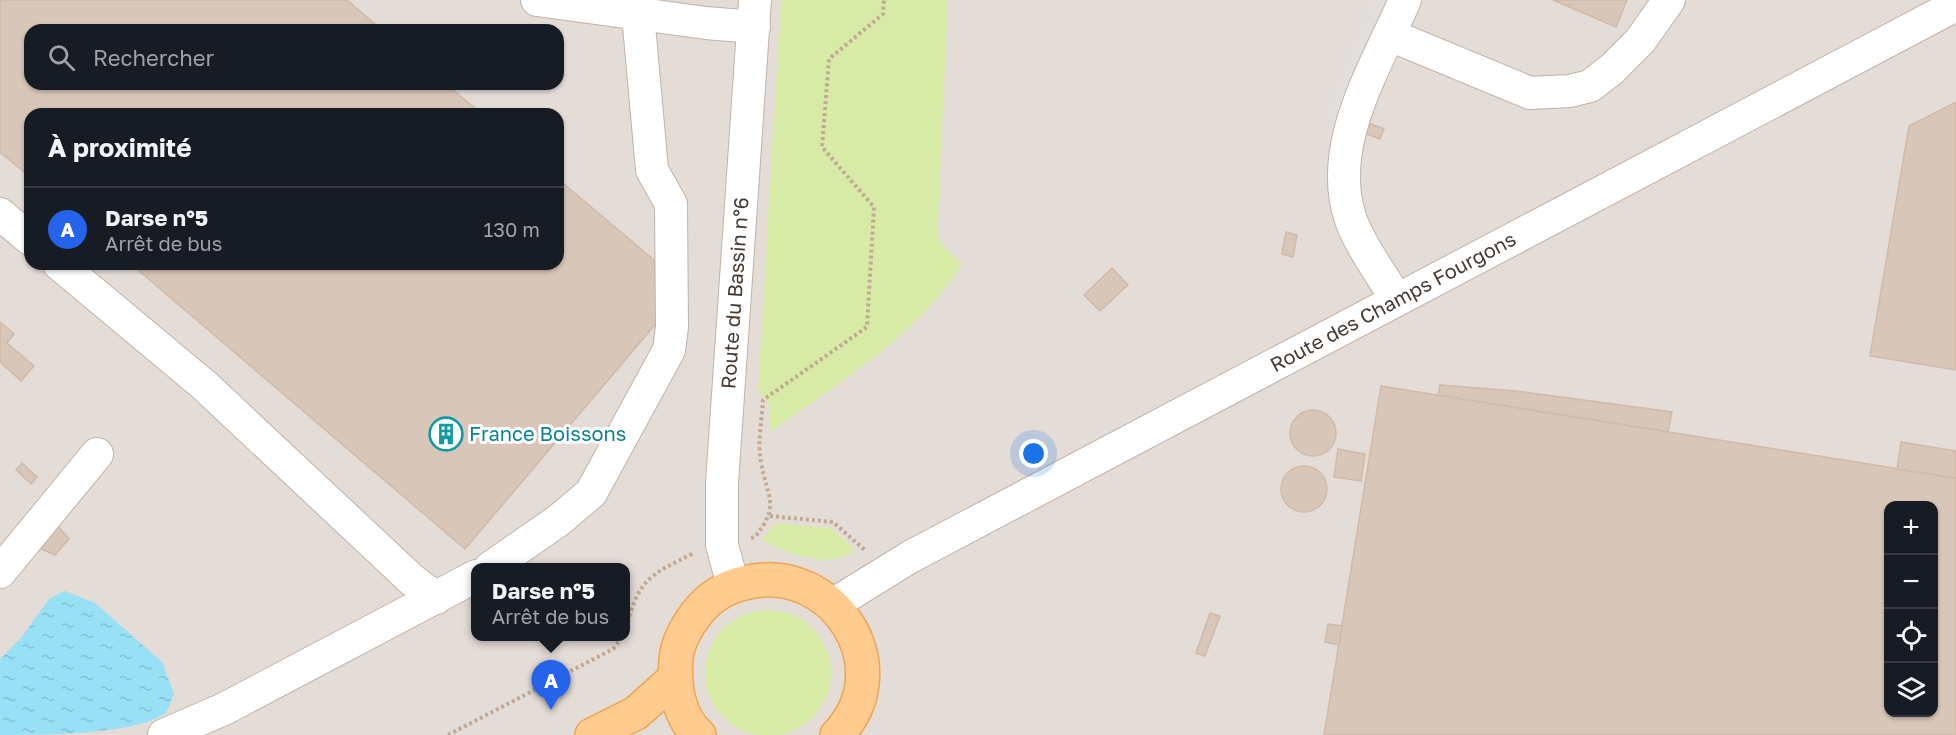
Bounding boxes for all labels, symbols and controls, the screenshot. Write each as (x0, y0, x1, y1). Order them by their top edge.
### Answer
search box (24, 24, 564, 90)
icon: search (45, 41, 78, 74)
text: Rechercher (93, 44, 214, 71)
text: À proximité (48, 132, 192, 163)
street label: Route du Bassin n°6 (715, 196, 753, 390)
text: Darse n°5 (105, 204, 208, 231)
text: A (60, 217, 75, 241)
text: 130 m (484, 217, 540, 241)
street label: Route des Champs Fourgons (1265, 226, 1520, 376)
text: Arrêt de bus (105, 231, 222, 255)
building icon: France Boissons (428, 416, 464, 452)
place label: France Boissons (469, 421, 626, 445)
your location (1019, 439, 1048, 468)
map controls (1884, 501, 1938, 717)
button: + (1884, 501, 1938, 555)
button: − (1884, 555, 1938, 609)
popup (471, 563, 630, 641)
text: Darse n°5 (492, 577, 595, 604)
text: Arrêt de bus (492, 604, 609, 628)
button: locate (1884, 609, 1938, 663)
pin: A (532, 660, 570, 710)
button: layers (1884, 663, 1938, 717)

